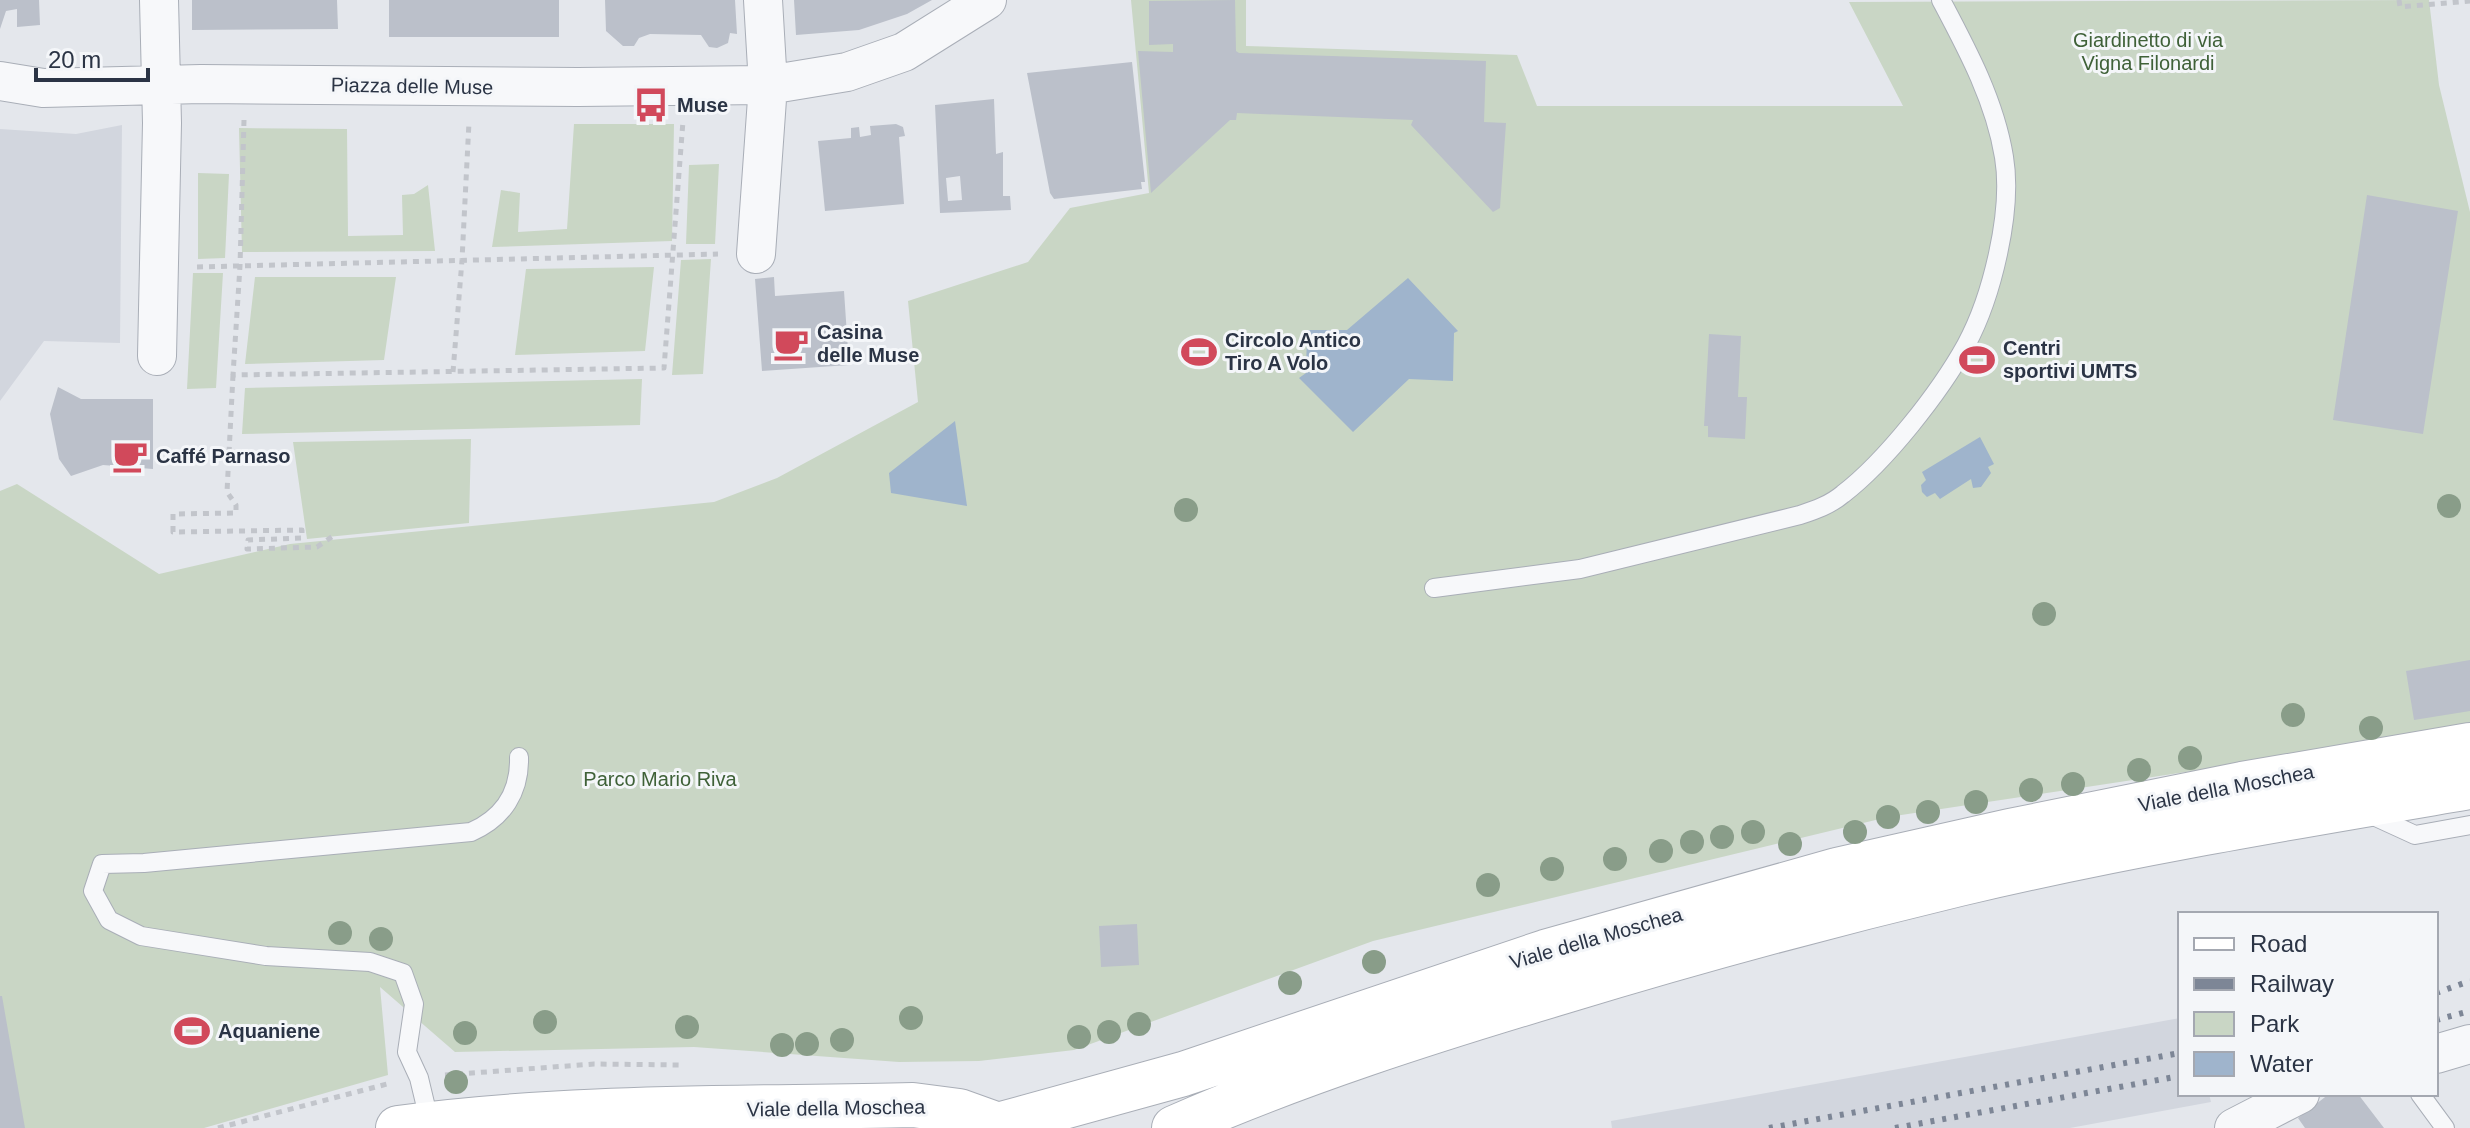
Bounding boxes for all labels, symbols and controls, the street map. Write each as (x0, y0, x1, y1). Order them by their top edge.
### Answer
park label: Giardinetto di via Vigna Filonardi (2073, 29, 2224, 74)
scale bar (36, 32, 148, 82)
text: 20 m (48, 46, 101, 73)
street label: Piazza delle Muse (331, 74, 493, 98)
bus stop icon: Muse (632, 86, 670, 124)
place label: Muse (677, 94, 728, 116)
place label: Casina delle Muse (817, 321, 919, 366)
cafe icon: Casina delle Muse (772, 325, 810, 363)
place label: Circolo Antico Tiro A Volo (1225, 329, 1361, 374)
sports icon: Circolo Antico Tiro A Volo (1180, 333, 1218, 371)
place label: Centri sportivi UMTS (2003, 337, 2137, 382)
sports icon: Centri sportivi UMTS (1958, 341, 1996, 379)
cafe icon: Caffé Parnaso (111, 437, 149, 475)
place label: Caffé Parnaso (156, 445, 291, 467)
street label: Viale della Moschea (2136, 760, 2317, 816)
park label: Parco Mario Riva (583, 768, 738, 790)
street label: Viale della Moschea (1507, 903, 1686, 973)
legend (2178, 912, 2438, 1096)
text: Road (2250, 930, 2307, 957)
text: Railway (2250, 970, 2334, 997)
text: Park (2250, 1010, 2300, 1037)
sports icon: Aquaniene (173, 1012, 211, 1050)
place label: Aquaniene (218, 1020, 320, 1042)
text: Water (2250, 1050, 2313, 1077)
street label: Viale della Moschea (747, 1095, 926, 1121)

